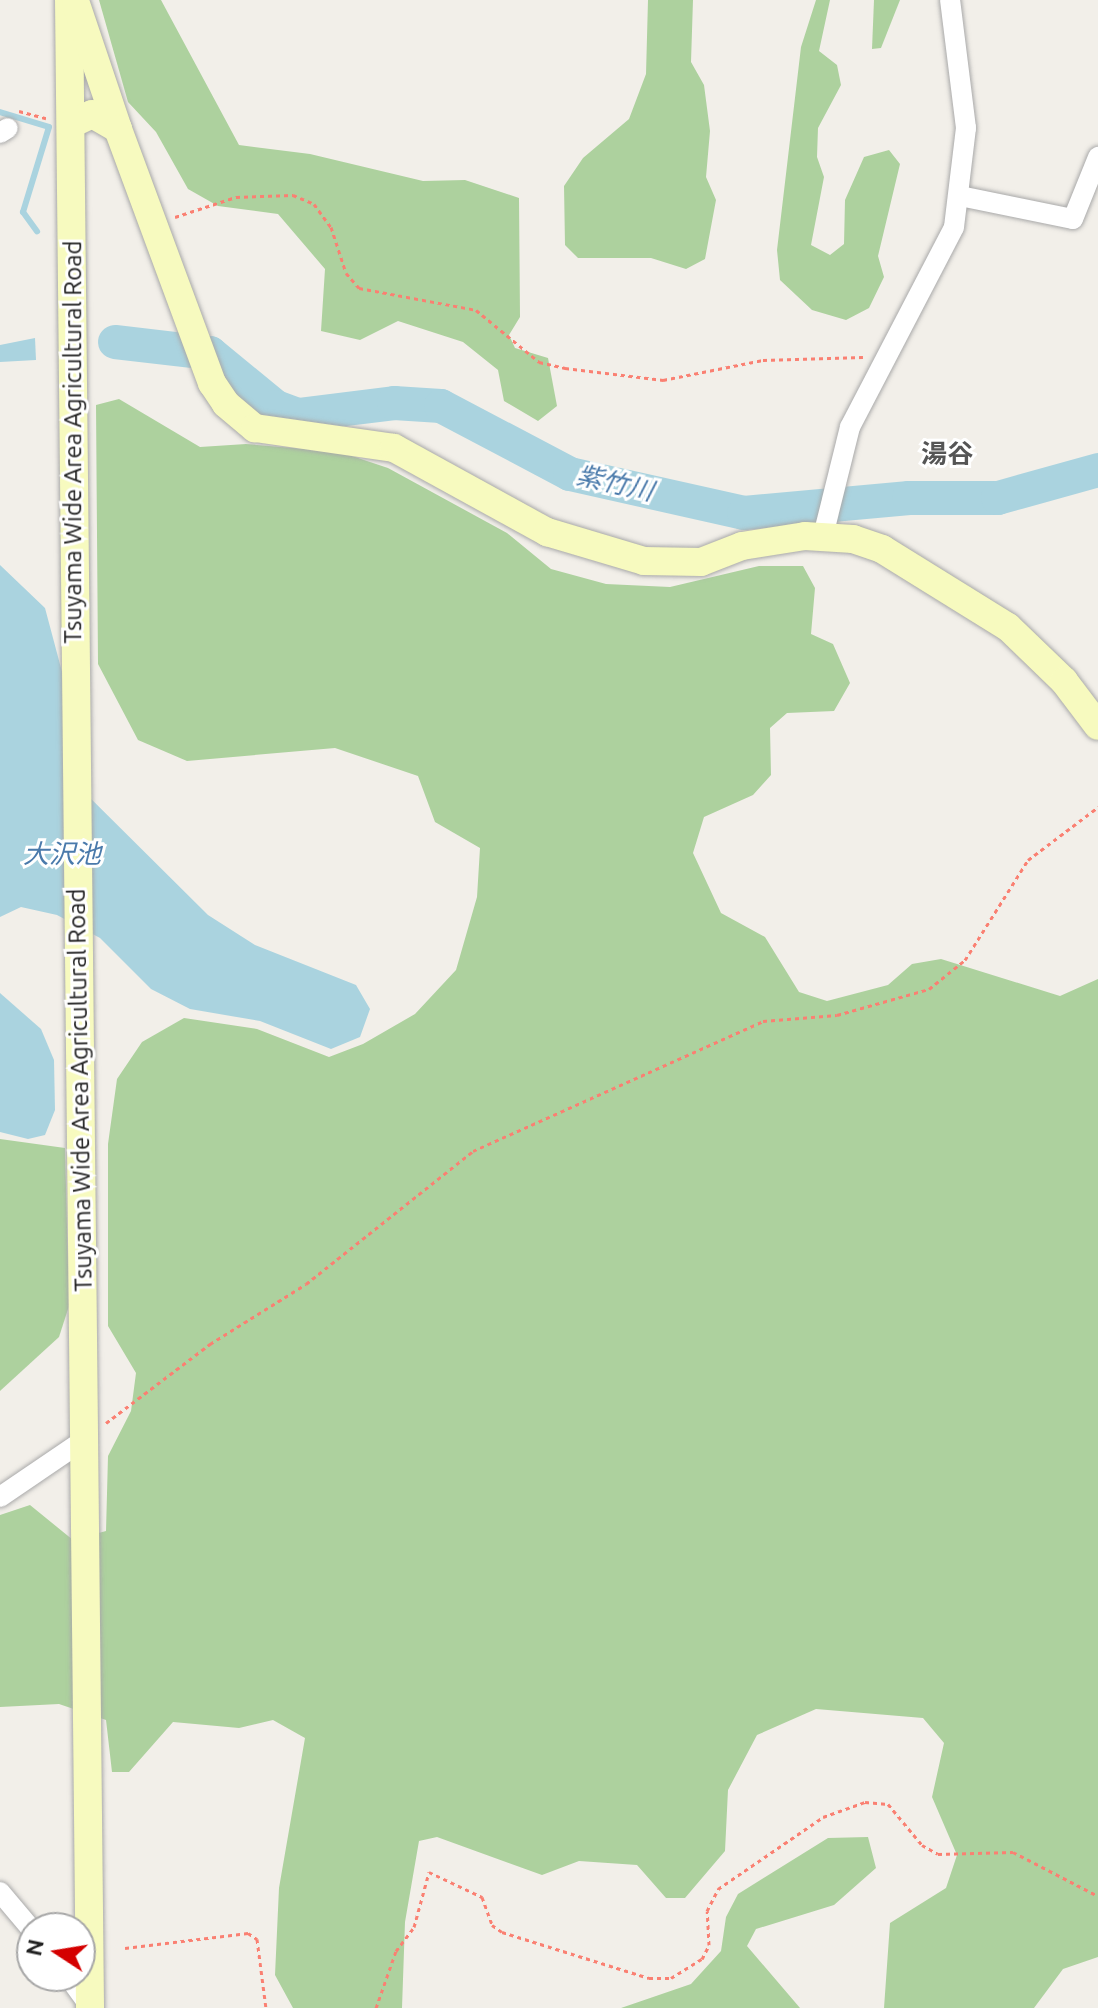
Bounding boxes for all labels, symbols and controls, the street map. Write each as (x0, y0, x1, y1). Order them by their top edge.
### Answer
street label: Tsuyama Wide Area Agricultural Road (59, 240, 87, 644)
district label: 湯谷 (921, 438, 973, 470)
water label: 紫竹川 (573, 459, 657, 507)
water label: 大沢池 (23, 838, 101, 870)
street label: Tsuyama Wide Area Agricultural Road (62, 888, 98, 1292)
north arrow (16, 1912, 96, 1992)
text: N (20, 1937, 48, 1958)

